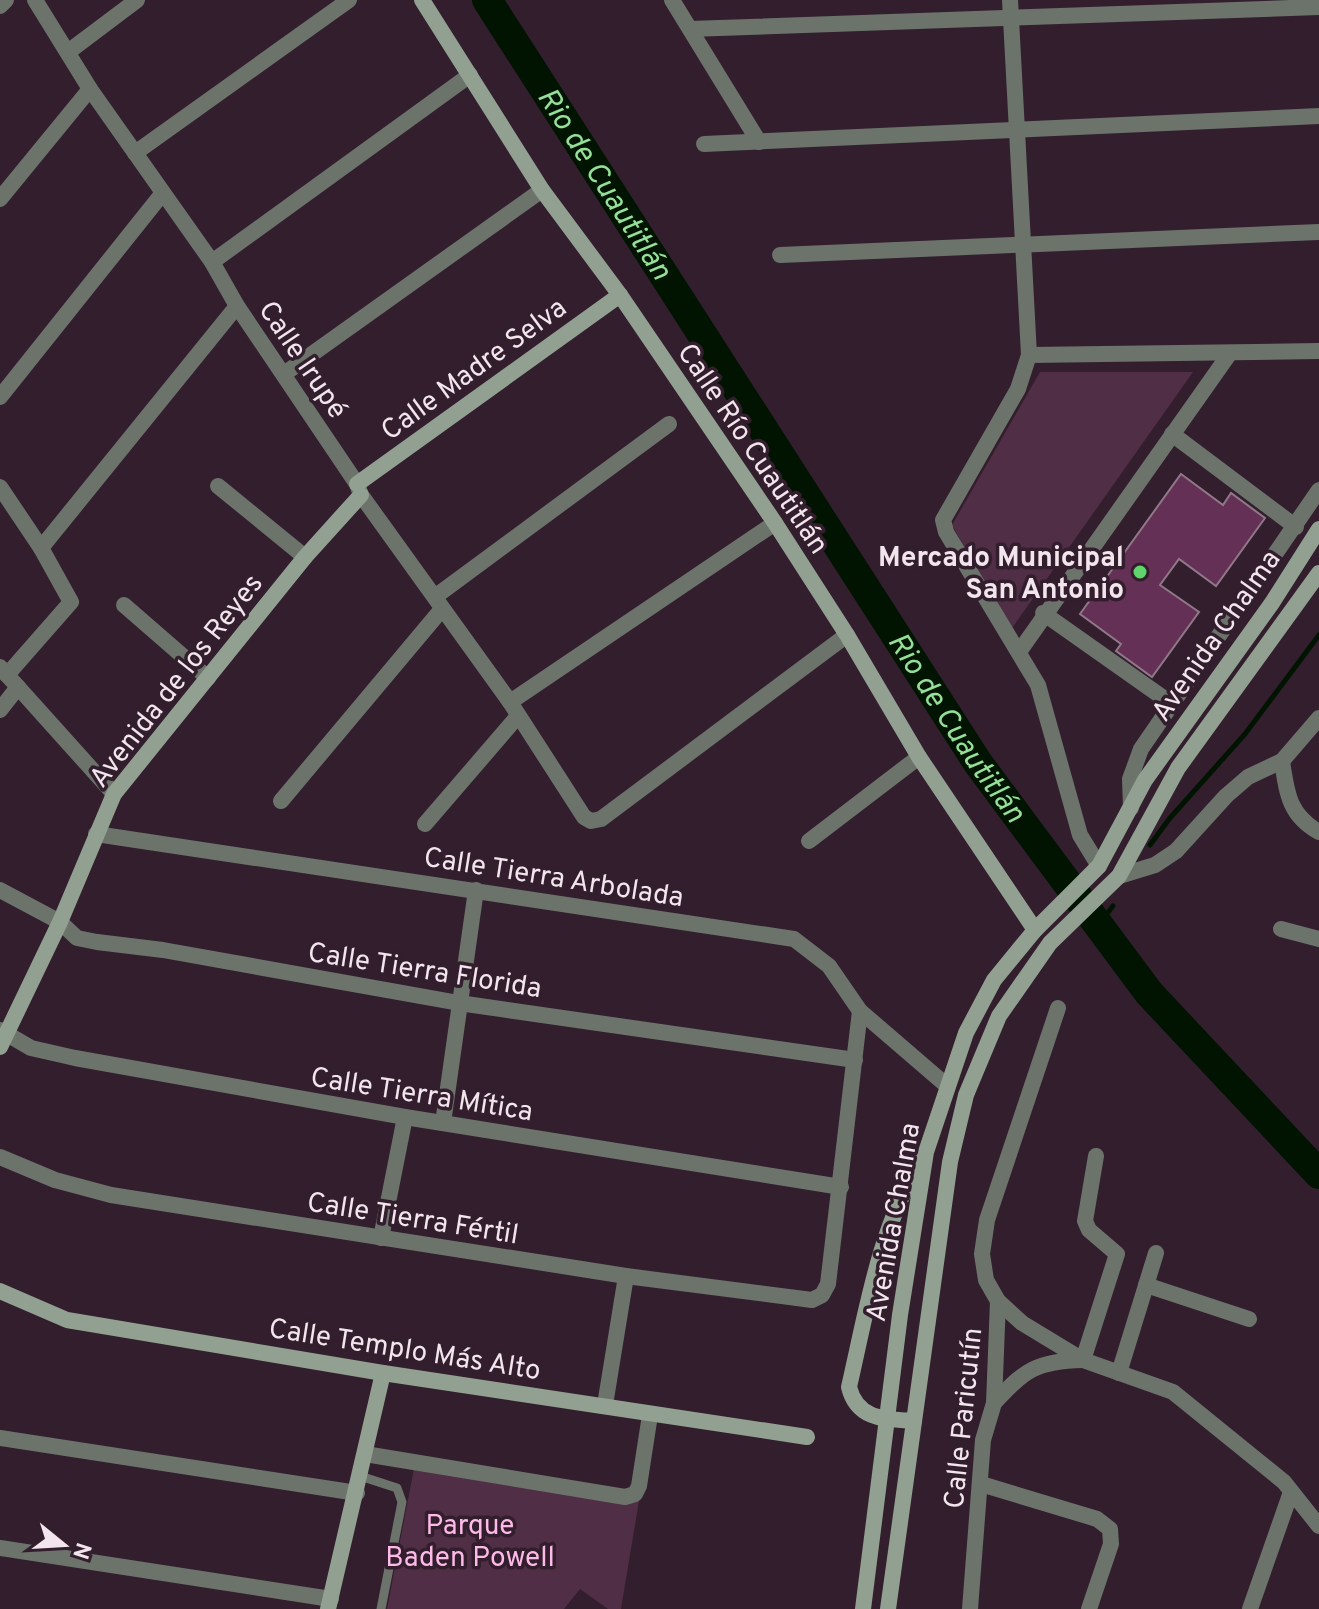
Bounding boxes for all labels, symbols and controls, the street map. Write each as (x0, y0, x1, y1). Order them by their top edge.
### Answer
water label: Rio de Cuautitlán (527, 82, 678, 288)
street label: Calle Madre Selva (375, 291, 575, 450)
street label: Calle Irupé (249, 295, 354, 427)
street label: Calle Río Cuautitlán (668, 337, 835, 562)
place label: Mercado Municipal San Antonio (878, 541, 1124, 609)
street label: Avenida Chalma (1145, 544, 1290, 730)
marker: Mercado Municipal San Antonio (1131, 563, 1149, 581)
street label: Avenida de los Reyes (83, 568, 272, 796)
water label: Rio de Cuautitlán (878, 626, 1032, 831)
street label: Calle Tierra Arbolada (421, 841, 686, 917)
street label: Calle Tierra Florida (305, 936, 544, 1008)
street label: Calle Tierra Mítica (308, 1061, 535, 1131)
street label: Avenida Chalma (860, 1120, 930, 1325)
street label: Calle Tierra Fértil (304, 1185, 521, 1254)
street label: Calle Templo Más Alto (266, 1312, 543, 1390)
street label: Calle Paricutín (938, 1326, 992, 1511)
north arrow (24, 1505, 104, 1585)
park label: Parque Baden Powell (385, 1509, 555, 1577)
text: N (65, 1539, 96, 1562)

